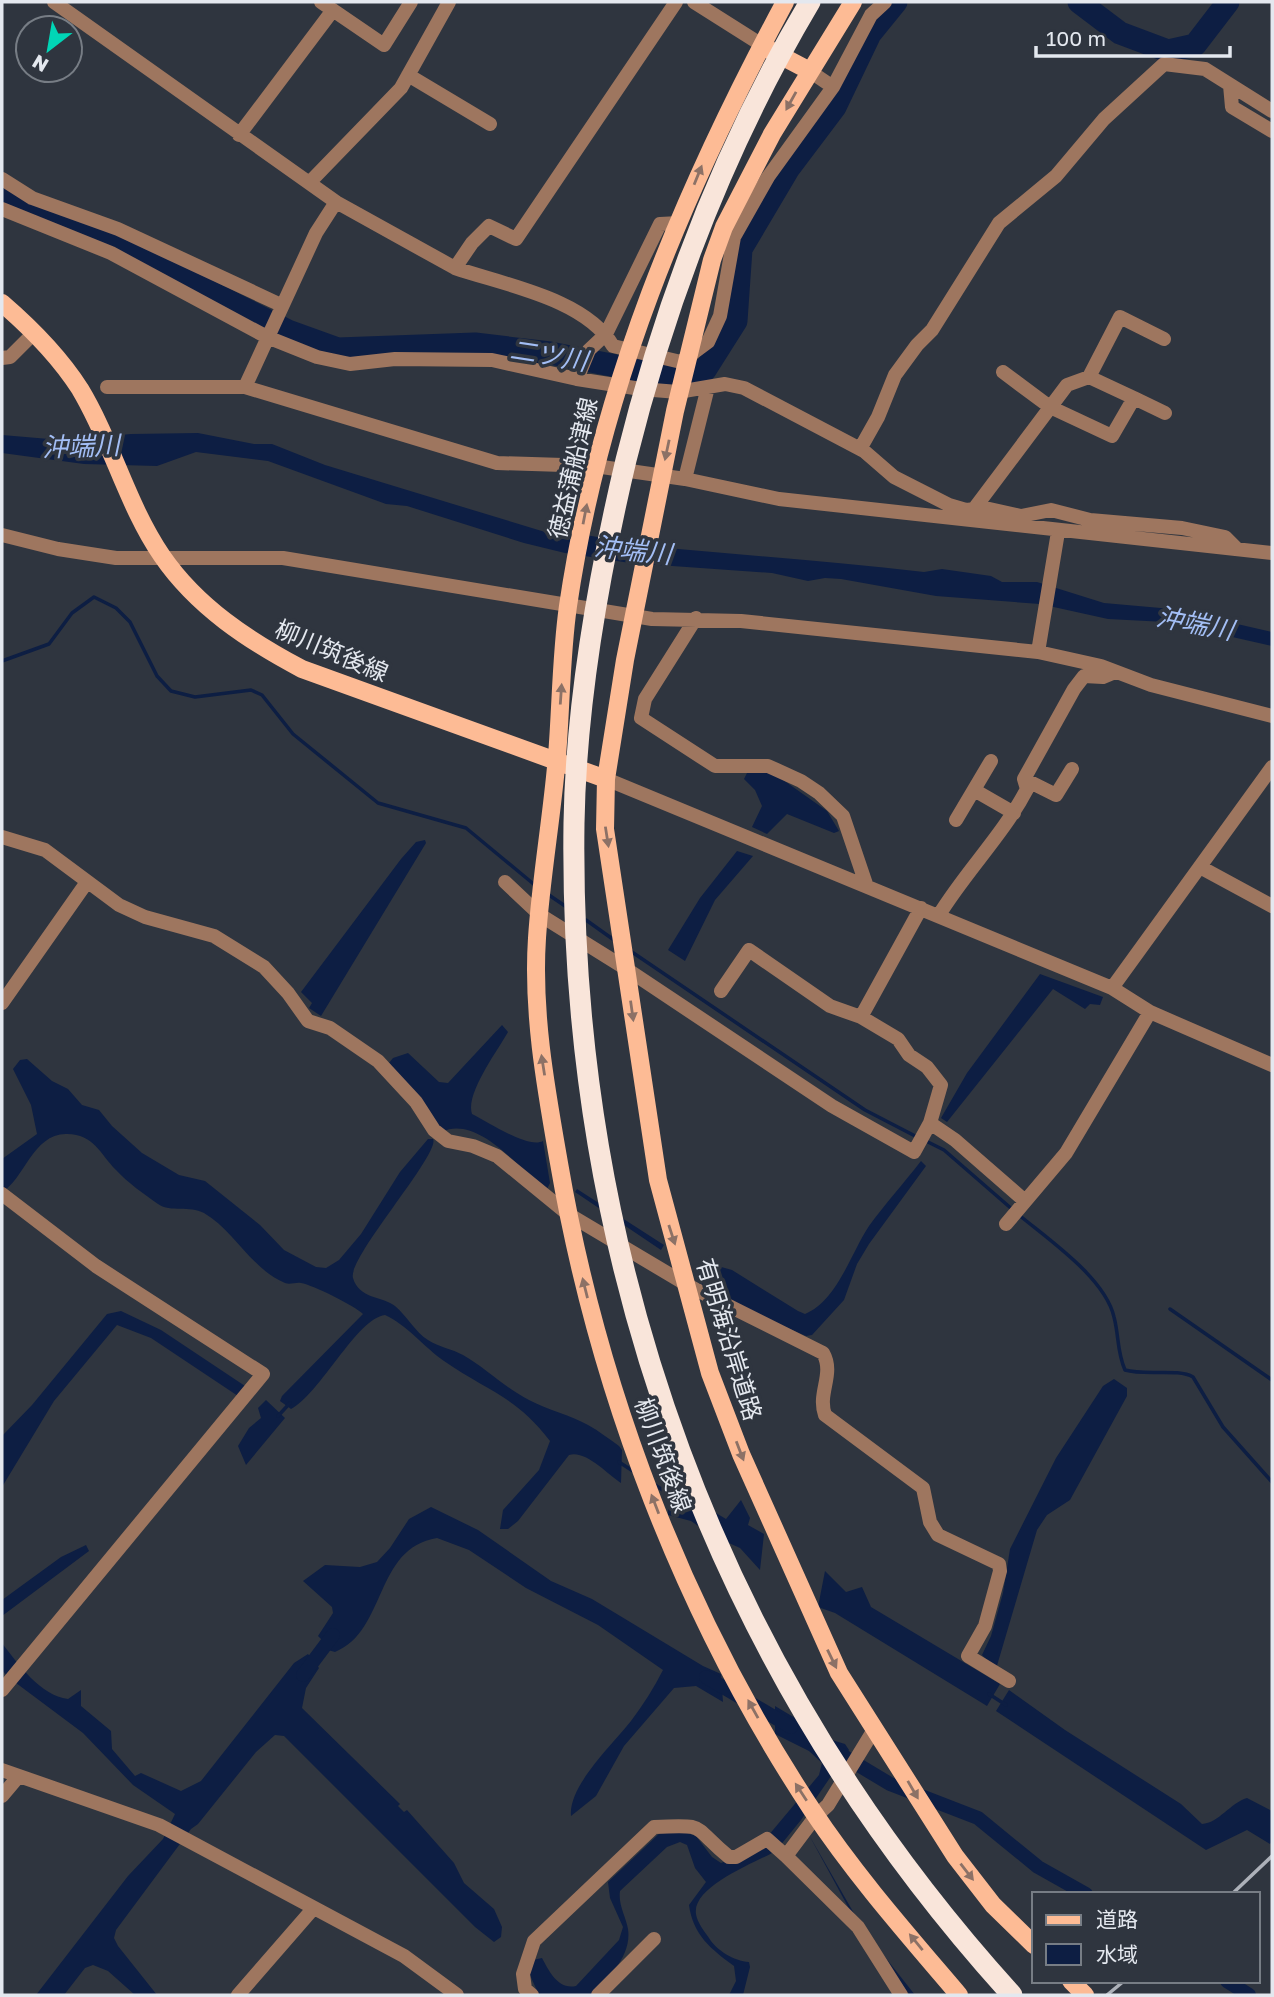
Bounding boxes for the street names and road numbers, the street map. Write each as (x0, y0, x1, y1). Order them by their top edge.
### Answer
street label: 徳益蒲船津線 (542, 395, 602, 541)
street label: 柳川筑後線 (271, 613, 393, 687)
street label: 有明海沿岸道路 (692, 1254, 768, 1424)
street label: 柳川筑後線 (630, 1394, 698, 1516)

